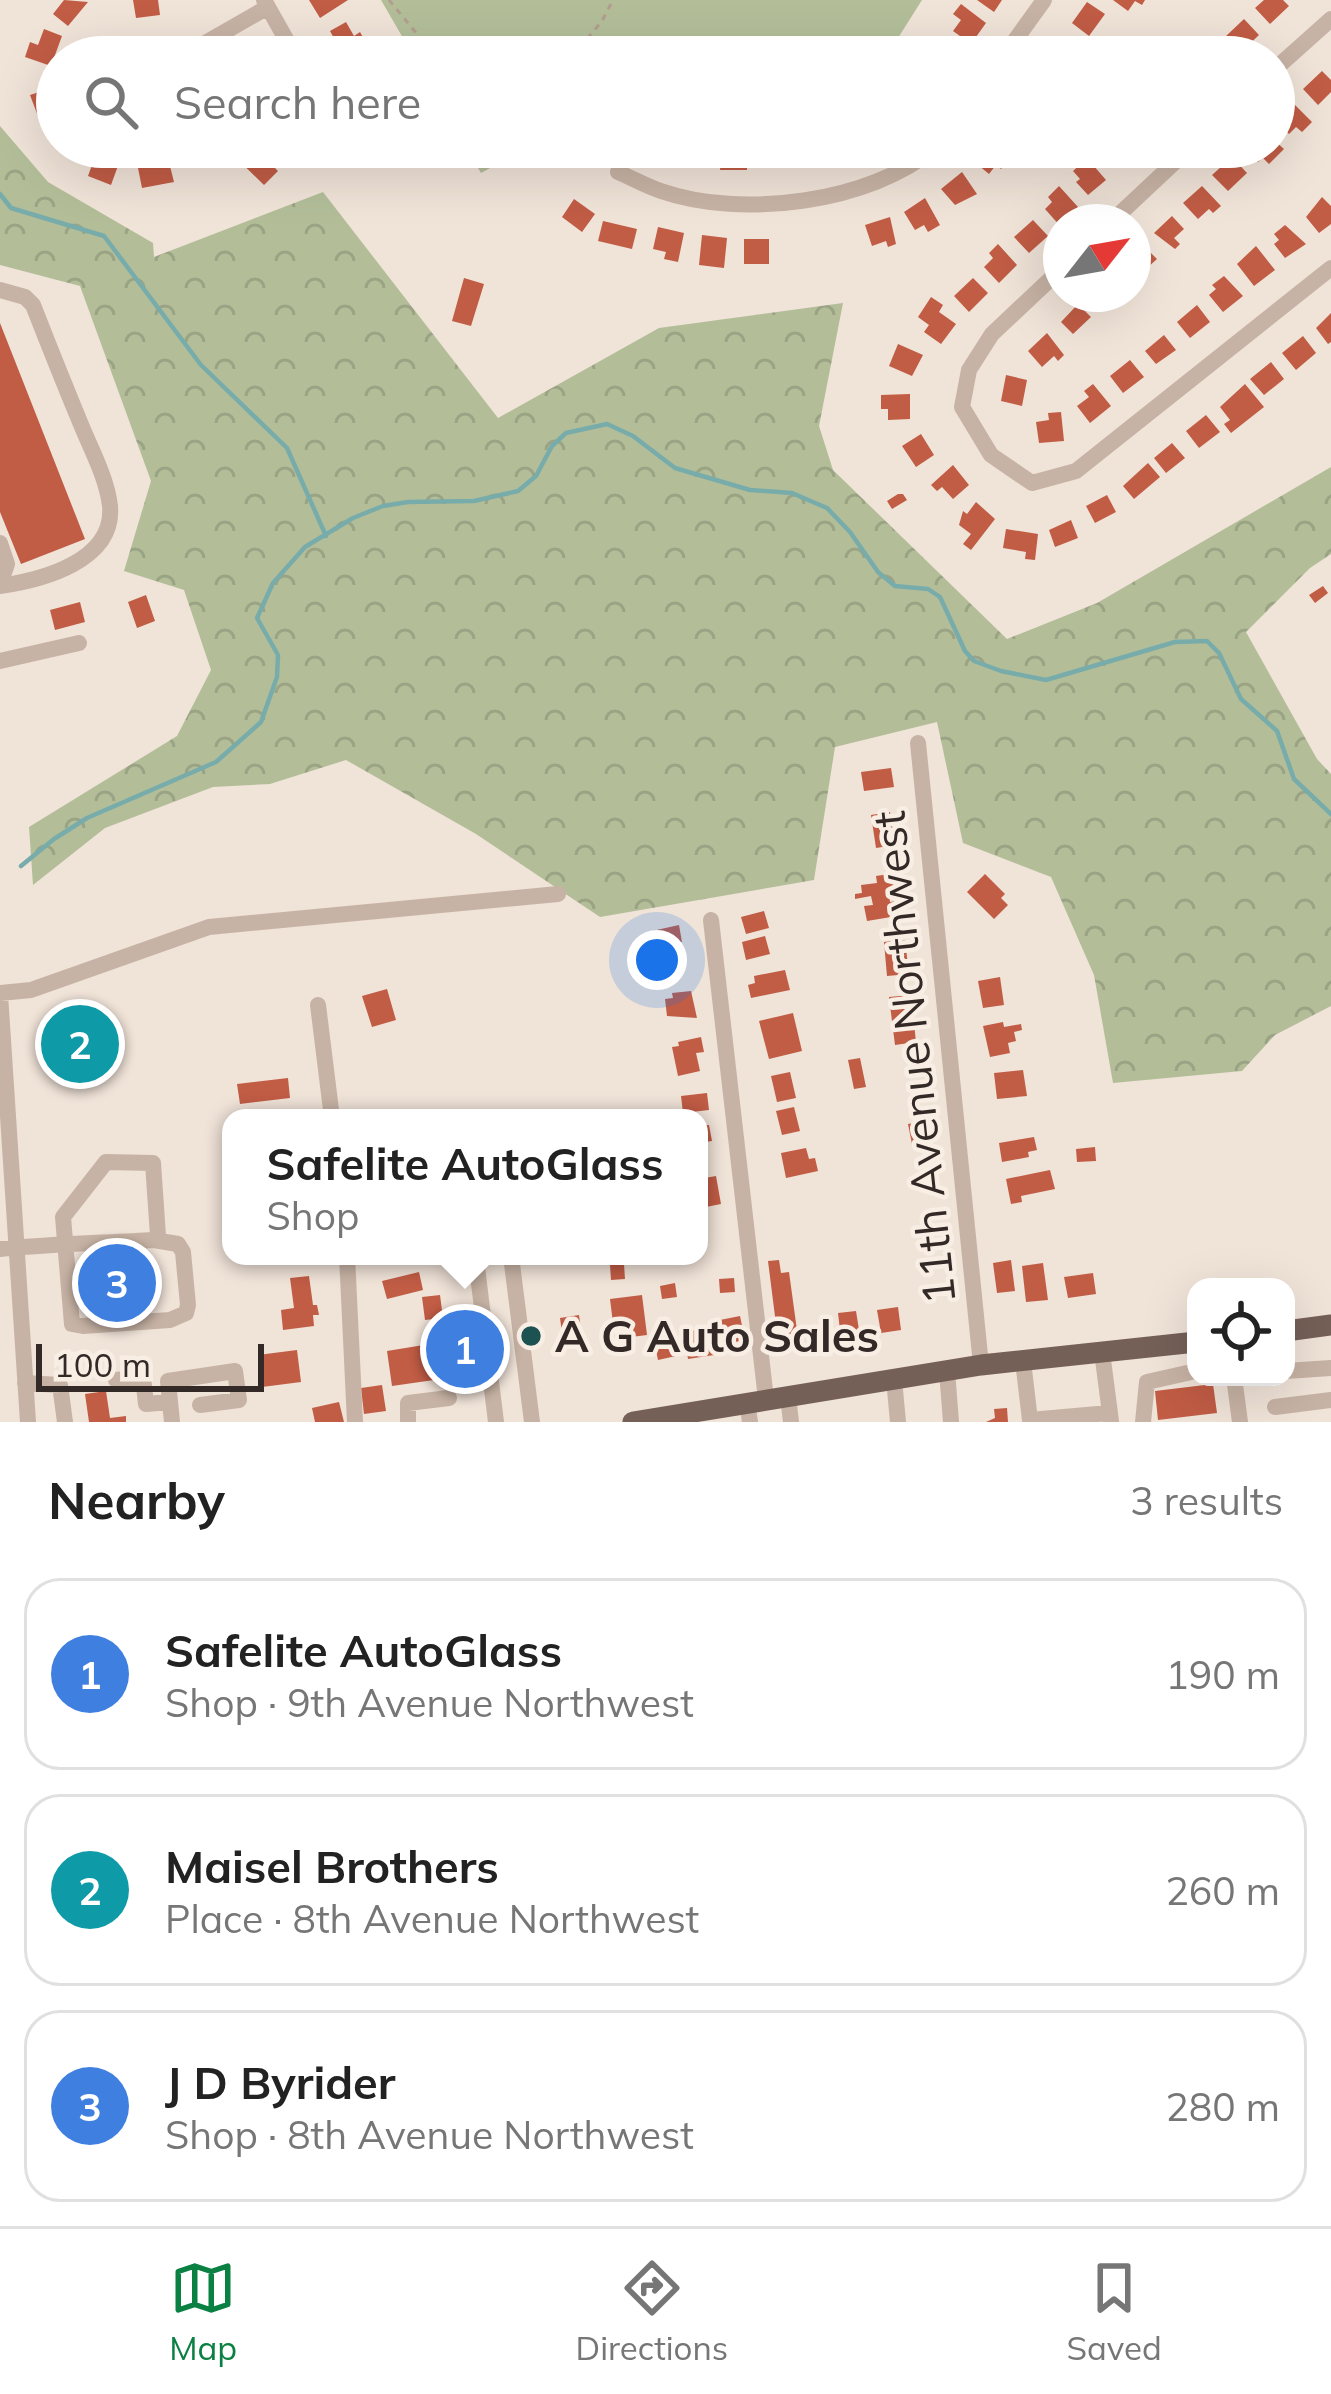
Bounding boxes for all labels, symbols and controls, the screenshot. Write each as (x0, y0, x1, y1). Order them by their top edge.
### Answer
search box (36, 36, 1295, 168)
icon: search (78, 69, 144, 135)
text: Search here (174, 74, 421, 130)
north arrow (1043, 204, 1151, 312)
street label: 11th Avenue Northwest (859, 808, 967, 1308)
your location (627, 930, 687, 990)
pin: 2 (41, 999, 119, 1089)
popup (222, 1109, 708, 1265)
text: Safelite AutoGlass (267, 1135, 663, 1191)
text: Shop (267, 1191, 359, 1240)
pin: 3 (78, 1238, 156, 1328)
map controls (1187, 1278, 1295, 1386)
button: locate (1187, 1278, 1295, 1386)
pin: 1 (426, 1304, 504, 1394)
place label: A G Auto Sales (555, 1307, 879, 1363)
marker: A G Auto Sales (518, 1323, 544, 1349)
scale bar (36, 1338, 264, 1391)
text: 100 m (54, 1344, 151, 1385)
text: Nearby (48, 1468, 225, 1532)
text: 3 results (1130, 1476, 1283, 1525)
text: Safelite AutoGlass (165, 1622, 562, 1678)
text: 1 (78, 1650, 102, 1699)
text: 190 m (1165, 1650, 1280, 1699)
text: Shop · 9th Avenue Northwest (165, 1678, 694, 1727)
text: Maisel Brothers (165, 1838, 499, 1894)
text: 2 (78, 1866, 102, 1915)
text: 260 m (1165, 1866, 1280, 1915)
text: Place · 8th Avenue Northwest (165, 1894, 699, 1943)
text: J D Byrider (165, 2054, 395, 2110)
text: 3 (78, 2082, 102, 2131)
text: 280 m (1165, 2082, 1280, 2131)
text: Shop · 8th Avenue Northwest (165, 2110, 694, 2159)
tab: Map (169, 2255, 237, 2368)
tab: Directions (576, 2255, 728, 2368)
tab: Saved (1067, 2255, 1162, 2368)

